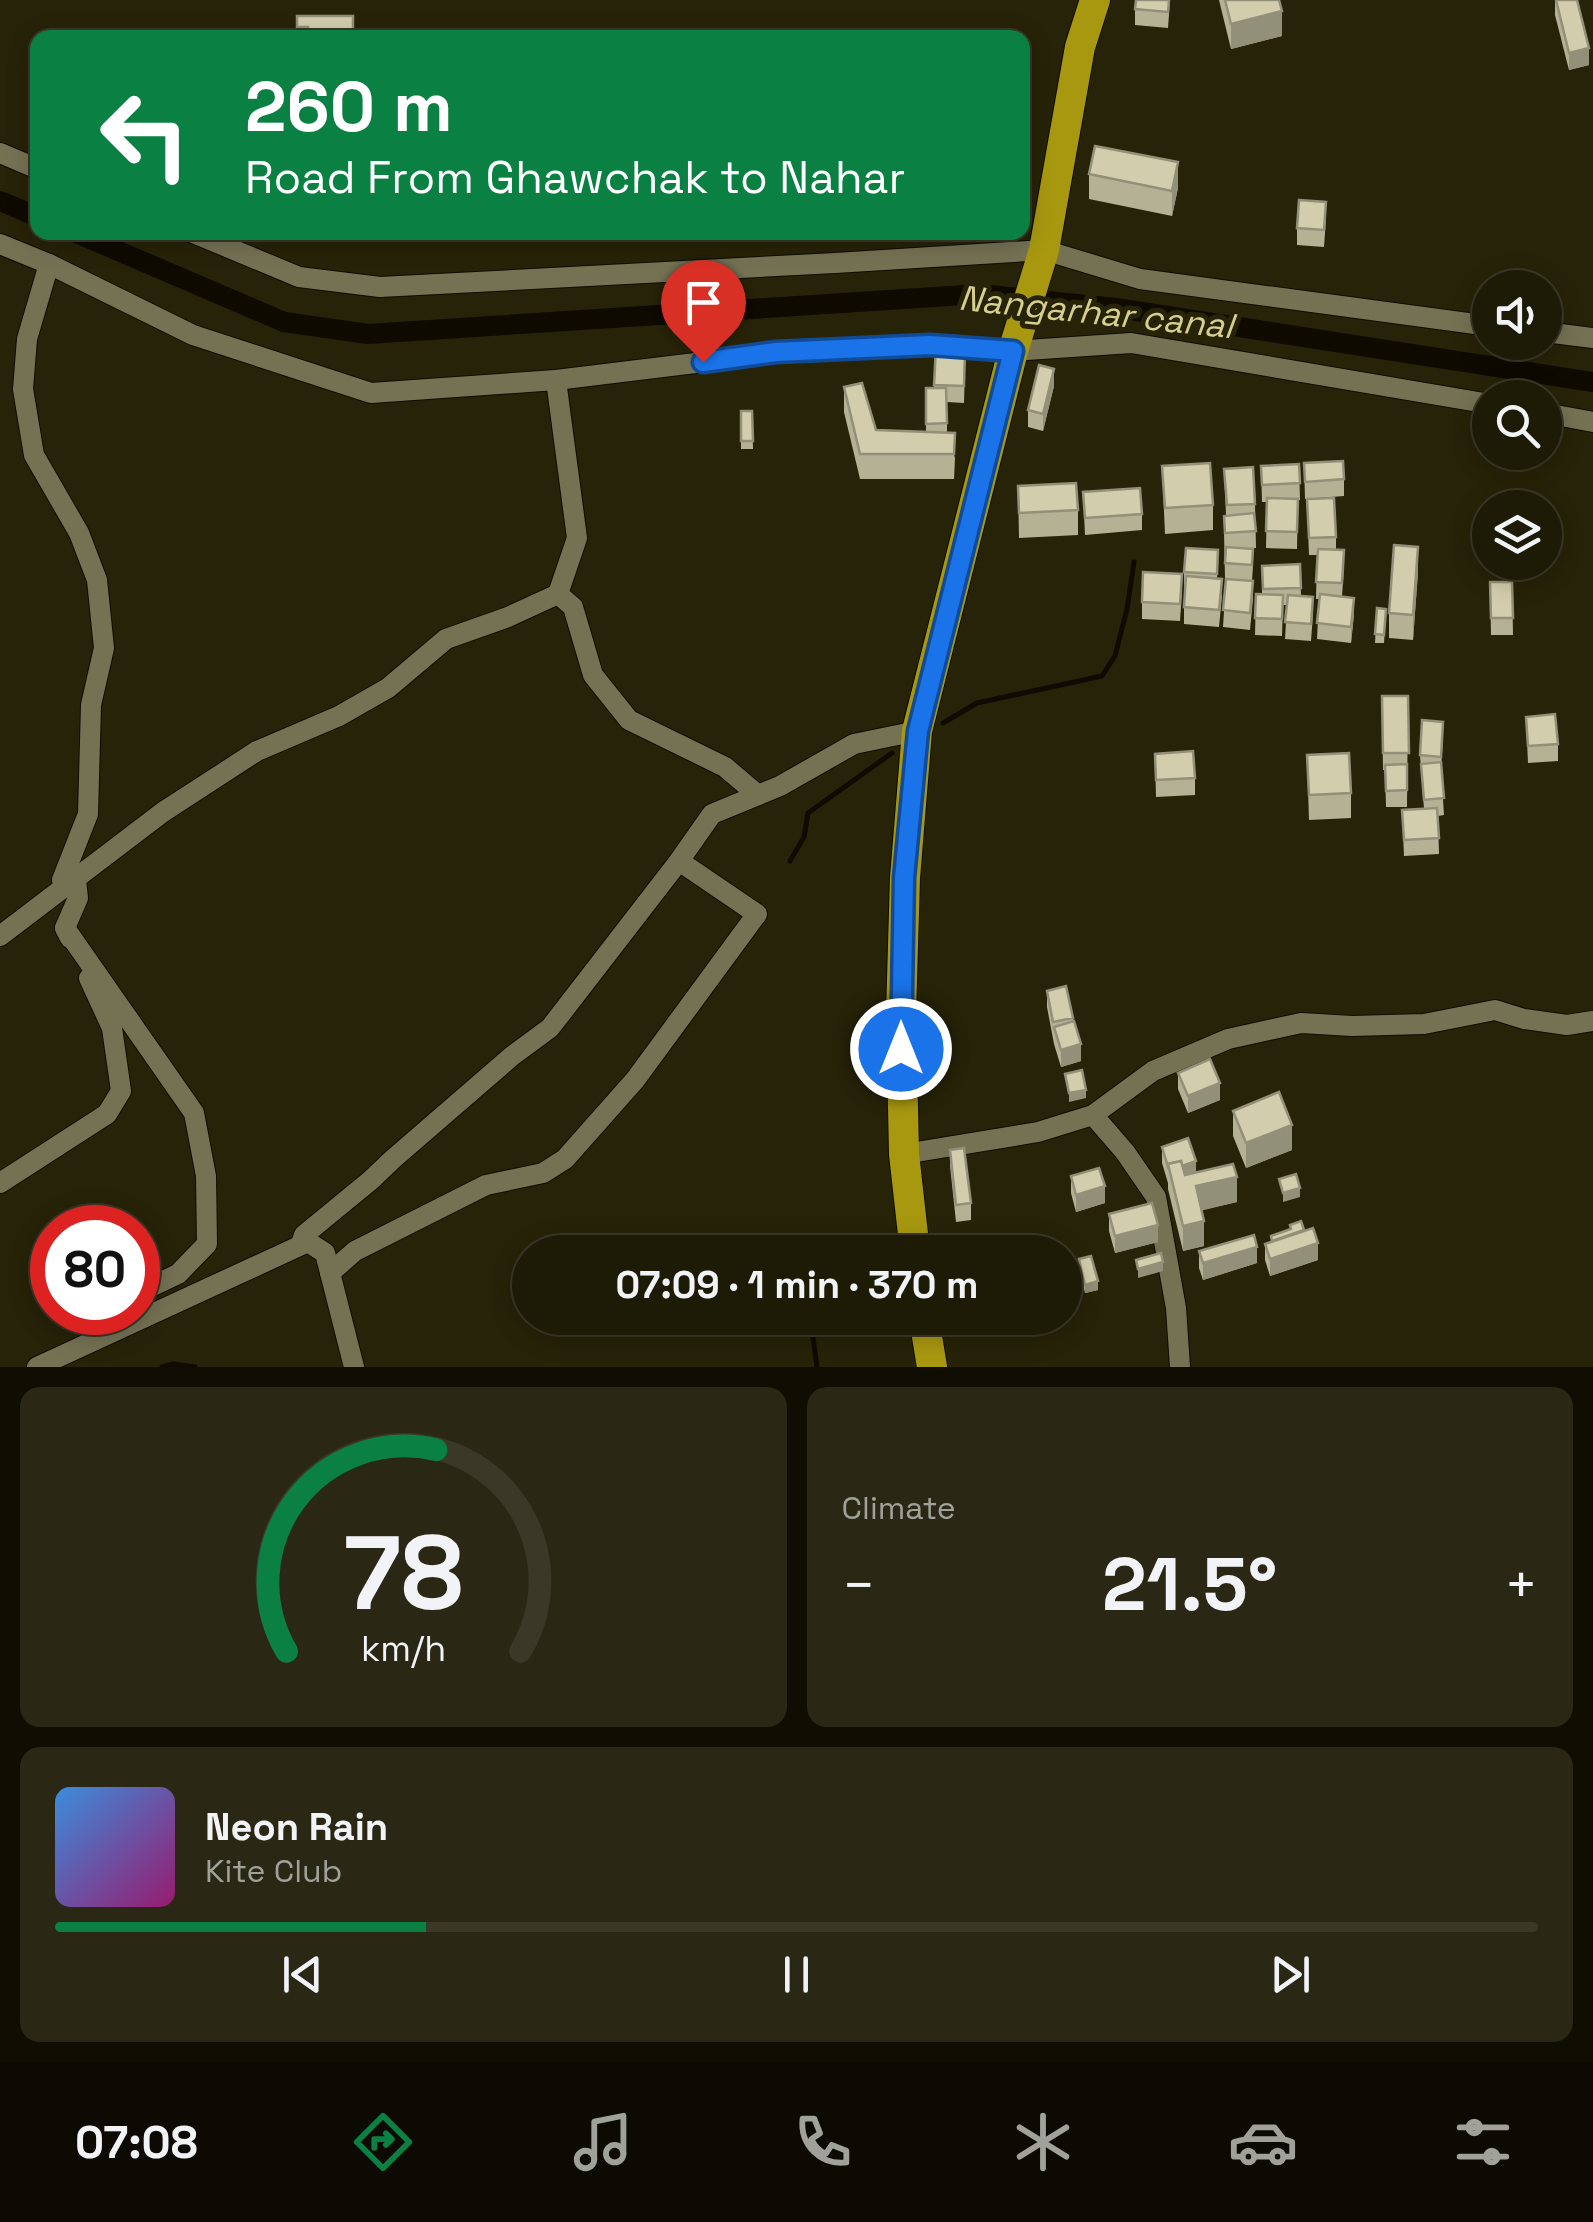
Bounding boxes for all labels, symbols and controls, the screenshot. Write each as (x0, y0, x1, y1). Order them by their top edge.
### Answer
text: 260 m (245, 62, 453, 151)
icon: left (80, 70, 210, 200)
text: Road From Ghawchak to Nahar (245, 149, 905, 206)
pin (661, 260, 746, 363)
map controls (1472, 270, 1562, 580)
button: sound (1472, 270, 1562, 360)
icon: arrive (676, 275, 731, 330)
water label: Nangarhar canal (957, 276, 1239, 349)
button: search (1472, 380, 1562, 470)
button: layers (1472, 490, 1562, 580)
position arrow (849, 997, 953, 1101)
speed limit sign: 80 (30, 1205, 160, 1335)
text: 07:09 · 1 min · 370 m (615, 1261, 979, 1309)
text: Climate (842, 1488, 956, 1528)
text: 78 (343, 1507, 463, 1639)
text: 21.5° (1102, 1536, 1277, 1632)
text: − (842, 1550, 876, 1620)
text: + (1504, 1550, 1538, 1620)
text: km/h (361, 1626, 446, 1671)
text: Neon Rain (205, 1803, 388, 1851)
text: Kite Club (205, 1851, 342, 1891)
icon: previous (275, 1947, 330, 2002)
icon: pause (769, 1947, 824, 2002)
icon: next (1263, 1947, 1318, 2002)
icon: directions (348, 2107, 418, 2177)
icon: music (568, 2107, 638, 2177)
icon: phone (788, 2107, 858, 2177)
icon: climate (1008, 2107, 1078, 2177)
icon: car (1228, 2107, 1298, 2177)
icon: filters (1448, 2107, 1518, 2177)
text: 07:08 (75, 2114, 198, 2171)

